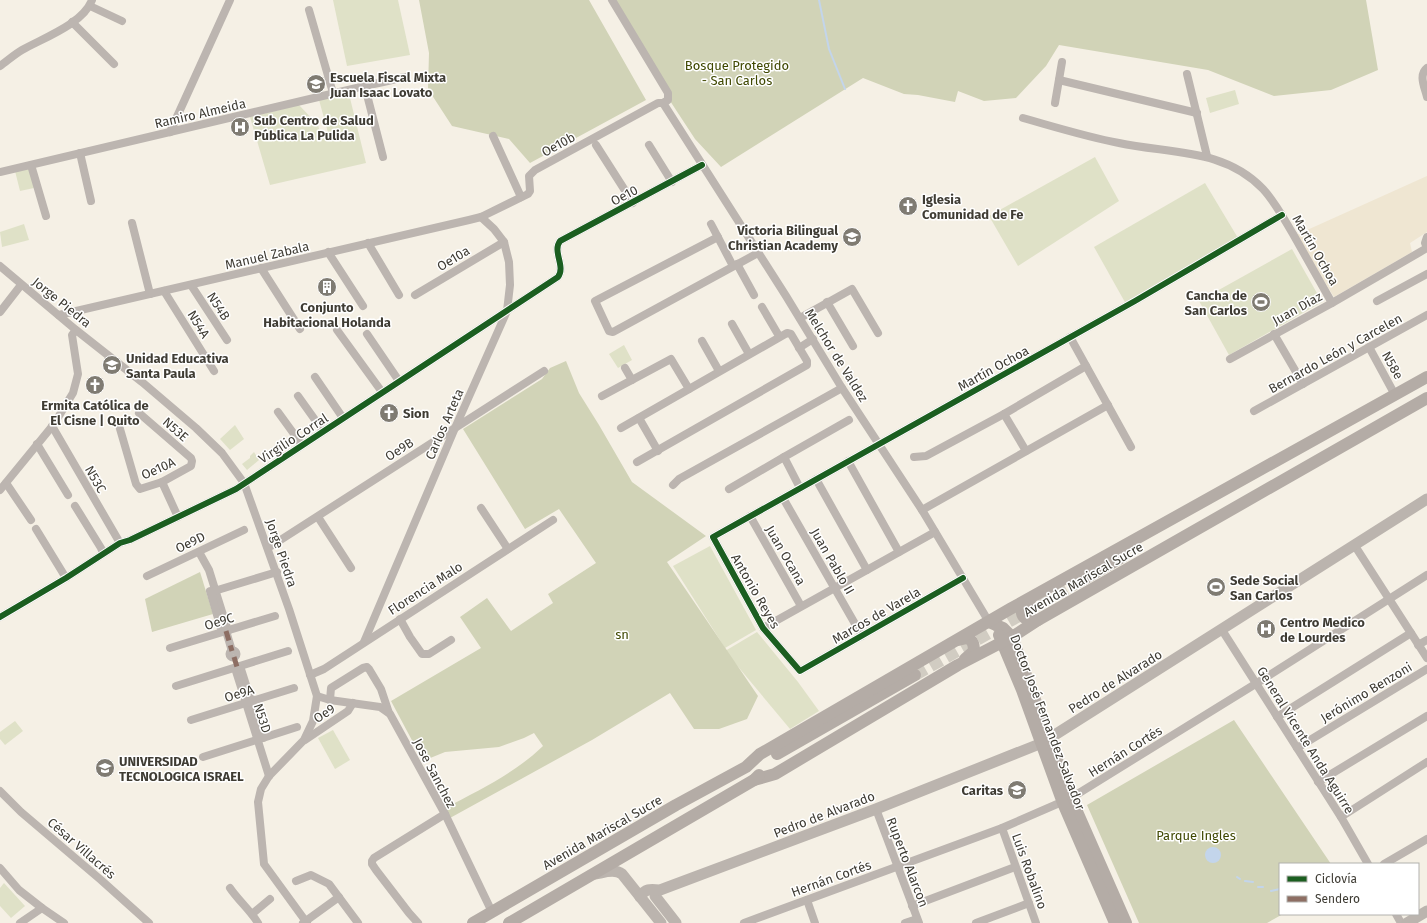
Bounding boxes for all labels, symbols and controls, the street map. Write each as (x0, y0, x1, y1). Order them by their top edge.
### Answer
park label: Bosque Protegido - San Carlos (685, 58, 789, 88)
place label: Escuela Fiscal Mixta Juan Isaac Lovato (329, 70, 446, 100)
school or university icon: Escuela Fiscal Mixta Juan Isaac Lovato (305, 73, 327, 95)
street label: Ramiro Almeida (153, 96, 247, 131)
place label: Sub Centro de Salud Pública La Pulida (254, 113, 374, 143)
hospital icon: Sub Centro de Salud Pública La Pulida (229, 116, 251, 138)
street label: Oe10b (539, 129, 578, 160)
street label: Oe10 (608, 182, 640, 209)
place label: Iglesia Comunidad de Fe (922, 192, 1023, 222)
church icon: Iglesia Comunidad de Fe (897, 195, 919, 217)
street label: Martín Ochoa (1289, 212, 1342, 288)
place label: Victoria Bilingual Christian Academy (728, 223, 838, 253)
school or university icon: Victoria Bilingual Christian Academy (841, 226, 863, 248)
street label: Manuel Zabala (224, 239, 311, 272)
street label: Oe10a (434, 243, 472, 274)
street label: Jorge Piedra (29, 274, 94, 331)
building icon: Conjunto Habitacional Holanda (316, 276, 338, 298)
place label: Cancha de San Carlos (1185, 288, 1248, 318)
street label: Juan Díaz (1270, 289, 1325, 328)
street label: N54B (204, 290, 233, 323)
sports icon: Cancha de San Carlos (1250, 291, 1272, 313)
place label: Conjunto Habitacional Holanda (263, 300, 391, 330)
street label: Melchor de Valdez (802, 306, 871, 405)
street label: N54A (184, 308, 213, 341)
street label: Bernardo León y Carcelen (1266, 310, 1405, 396)
street label: Martín Ochoa (955, 343, 1031, 394)
street label: N58e (1379, 349, 1406, 382)
place label: Unidad Educativa Santa Paula (126, 351, 229, 381)
school or university icon: Unidad Educativa Santa Paula (101, 354, 123, 376)
church icon: Ermita Católica de El Cisne | Quito (84, 374, 106, 396)
street label: Carlos Arteta (422, 387, 467, 462)
place label: Ermita Católica de El Cisne | Quito (41, 398, 149, 428)
church icon: Sion (378, 402, 400, 424)
place label: Sion (403, 406, 429, 421)
street label: Virgilio Corral (256, 410, 331, 466)
street label: N53E (160, 414, 191, 444)
street label: Oe9B (382, 435, 416, 464)
street label: Oe10A (139, 454, 178, 483)
street label: N53C (82, 463, 110, 496)
street label: Jorge Piedra (263, 517, 300, 589)
street label: Juan Ocana (762, 523, 809, 588)
street label: Juan Pablo II (808, 526, 857, 597)
street label: Oe9D (173, 529, 207, 556)
street label: Avenida Mariscal Sucre (1021, 539, 1146, 620)
street label: Antonio Reyes (728, 551, 783, 631)
street label: Florencia Malo (385, 559, 465, 618)
place label: Sede Social San Carlos (1230, 573, 1299, 603)
sports icon: Sede Social San Carlos (1205, 576, 1227, 598)
street label: Marcos de Varela (829, 584, 923, 647)
street label: Oe9C (203, 610, 236, 633)
place label: Centro Medico de Lourdes (1280, 615, 1365, 645)
hospital icon: Centro Medico de Lourdes (1255, 618, 1277, 640)
park label: sn (615, 627, 629, 642)
street label: Doctor José Fernandez Salvador (1007, 632, 1088, 812)
street label: Pedro de Alvarado (1066, 647, 1165, 716)
street label: Jerónimo Benzoni (1318, 659, 1415, 726)
street label: General Vicente Anda Aguirre (1254, 664, 1357, 817)
street label: Oe9A (223, 682, 256, 705)
street label: N53D (251, 701, 274, 735)
street label: Oe9 (311, 701, 338, 726)
street label: Hernán Cortés (1086, 723, 1165, 780)
street label: Jose Sanchez (410, 736, 459, 811)
place label: UNIVERSIDAD TECNOLOGICA ISRAEL (119, 754, 244, 784)
school or university icon: UNIVERSIDAD TECNOLOGICA ISRAEL (94, 757, 116, 779)
school or university icon: Caritas (1006, 779, 1028, 801)
place label: Caritas (962, 783, 1004, 798)
street label: Pedro de Alvarado (771, 788, 877, 841)
street label: Avenida Mariscal Sucre (540, 792, 665, 873)
street label: César Villacrés (45, 815, 119, 882)
street label: Ruperto Alarcon (884, 815, 932, 909)
park label: Parque Ingles (1156, 828, 1236, 843)
street label: Luis Robalino (1009, 831, 1050, 911)
street label: Hernán Cortés (789, 857, 873, 900)
legend (1279, 863, 1419, 915)
text: Ciclovía (1315, 872, 1357, 886)
text: Sendero (1315, 892, 1360, 906)

